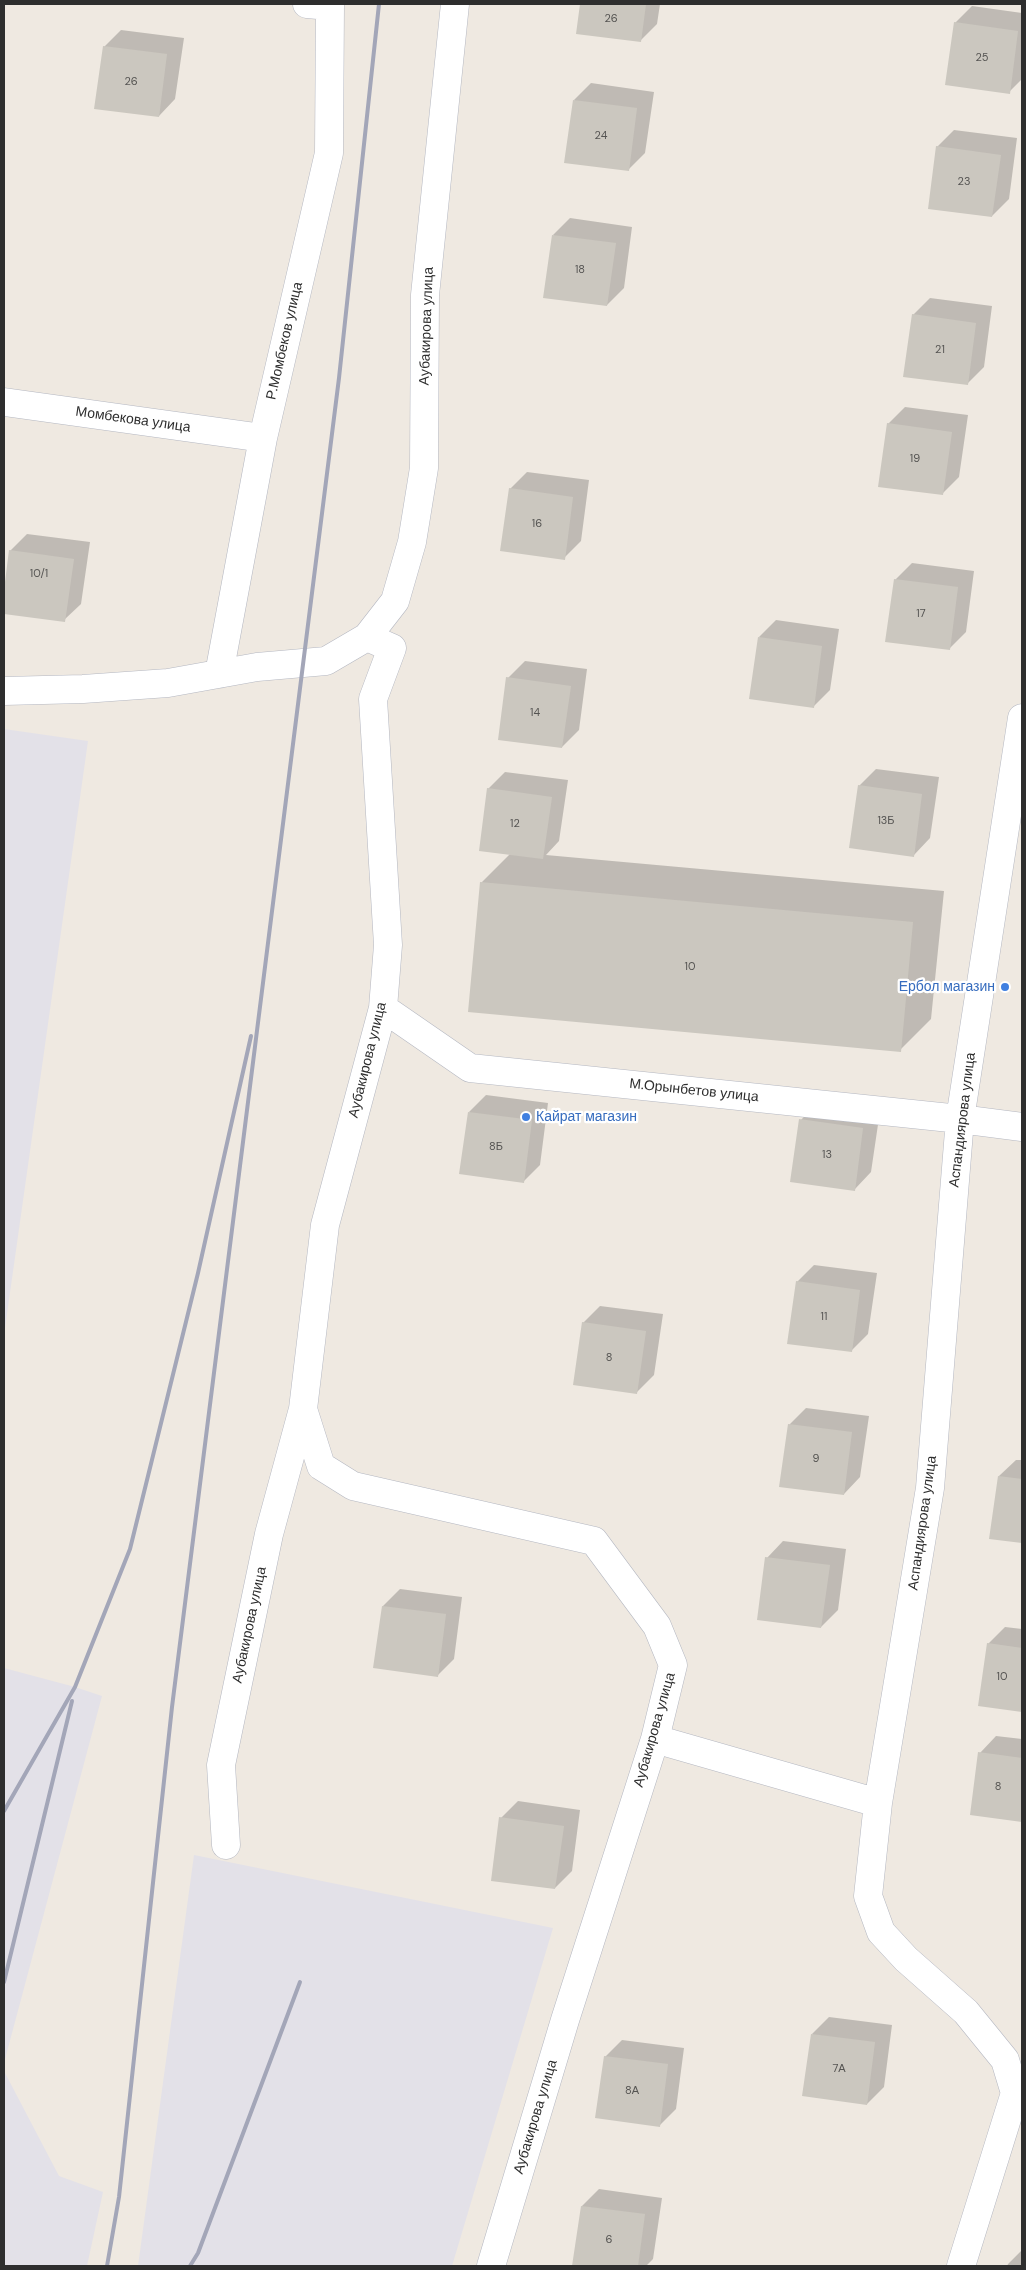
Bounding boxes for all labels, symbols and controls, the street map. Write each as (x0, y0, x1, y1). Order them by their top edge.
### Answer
house number: 26 (604, 12, 618, 26)
house number: 25 (975, 51, 989, 65)
house number: 26 (124, 75, 138, 89)
house number: 24 (595, 129, 607, 143)
house number: 23 (958, 175, 970, 189)
house number: 18 (575, 263, 585, 277)
street label: Аубакирова улица (417, 266, 437, 386)
street label: Р.Момбеков улица (263, 280, 307, 402)
house number: 21 (935, 343, 945, 357)
street label: Момбекова улица (74, 404, 192, 436)
house number: 19 (910, 452, 920, 466)
house number: 16 (532, 517, 542, 531)
house number: 10/1 (30, 567, 48, 581)
house number: 17 (916, 607, 926, 621)
house number: 14 (530, 706, 540, 720)
house number: 13Б (877, 814, 895, 828)
house number: 12 (510, 817, 520, 831)
house number: 10 (685, 960, 695, 974)
place label: Ербол магазин (899, 979, 995, 995)
marker: Ербол магазин (999, 981, 1011, 993)
street label: Аубакирова улица (346, 1000, 390, 1120)
street label: Аспандиярова улица (946, 1052, 980, 1188)
street label: М.Орынбетов улица (629, 1076, 759, 1106)
place label: Кайрат магазин (536, 1109, 637, 1125)
marker: Кайрат магазин (520, 1111, 532, 1123)
house number: 8Б (489, 1140, 503, 1154)
house number: 13 (822, 1148, 832, 1162)
house number: 11 (821, 1310, 827, 1324)
house number: 8 (606, 1351, 612, 1365)
house number: 9 (813, 1452, 819, 1466)
street label: Аспандиярова улица (905, 1455, 941, 1591)
street label: Аубакирова улица (229, 1565, 271, 1685)
house number: 10 (997, 1670, 1007, 1684)
street label: Аубакирова улица (631, 1671, 679, 1789)
house number: 8 (995, 1780, 1001, 1794)
street label: Аубакирова улица (511, 2058, 561, 2176)
house number: 7А (832, 2062, 846, 2076)
house number: 8А (625, 2084, 639, 2098)
house number: 6 (606, 2233, 612, 2247)

